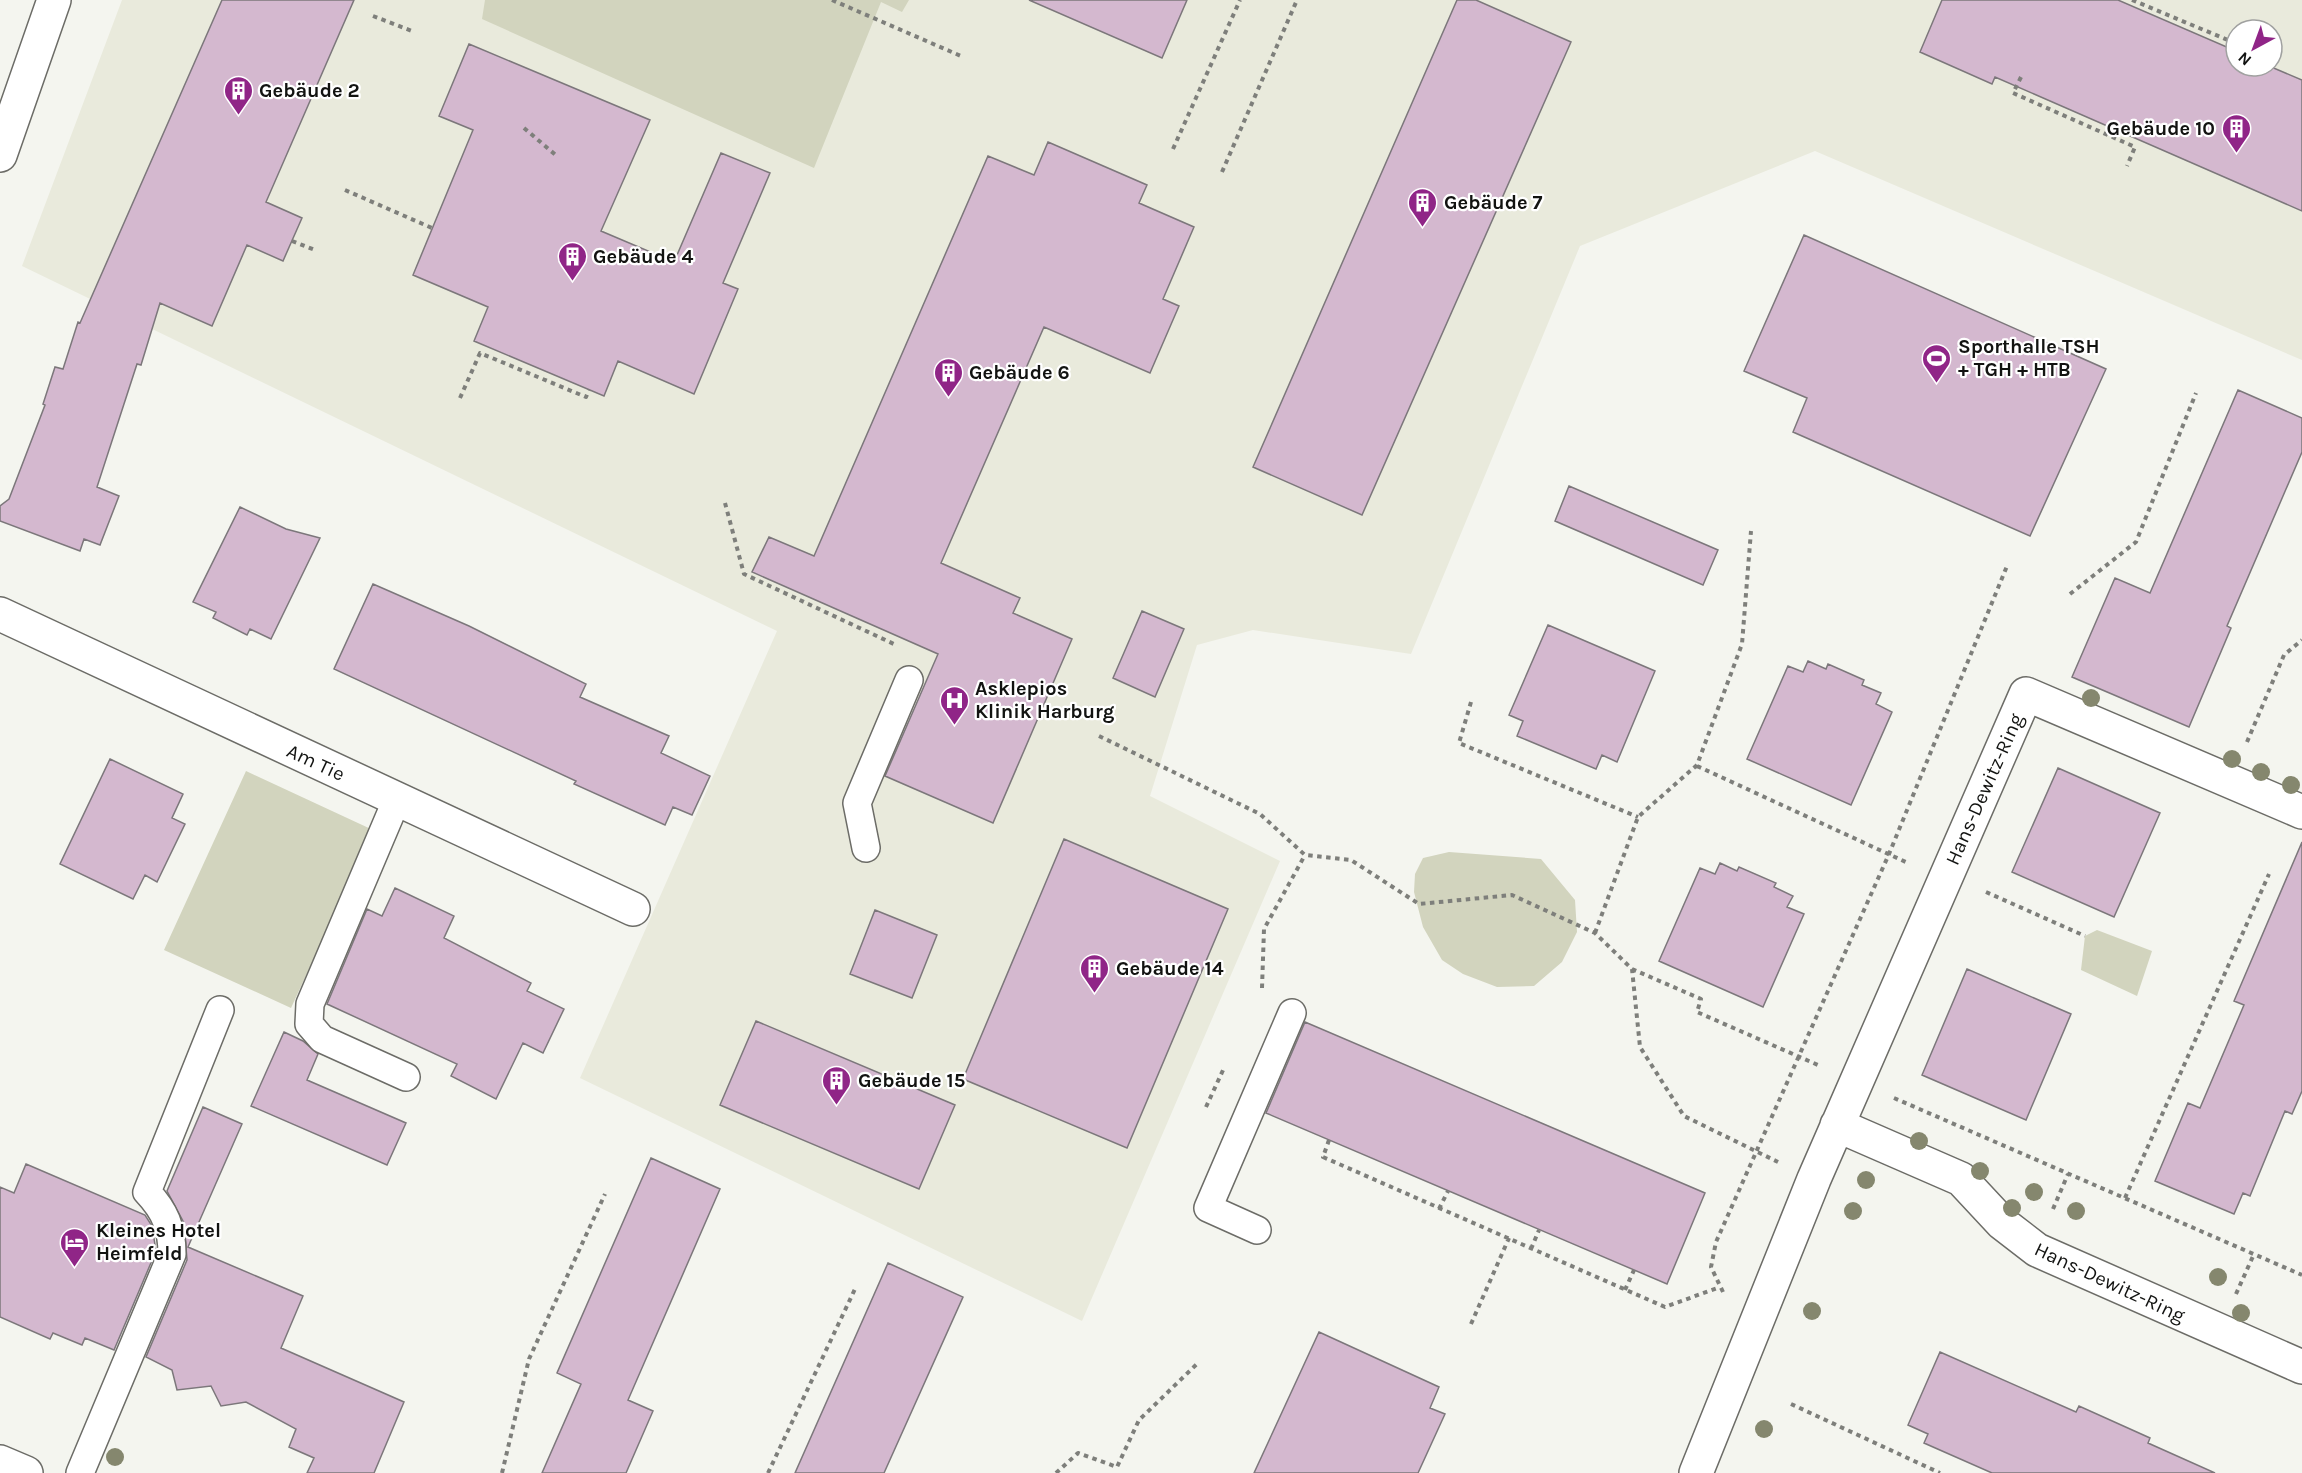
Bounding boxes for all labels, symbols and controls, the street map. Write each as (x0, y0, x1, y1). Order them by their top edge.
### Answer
north arrow (2224, 18, 2284, 78)
text: N (2234, 48, 2255, 70)
building icon: Gebäude 2 (222, 74, 254, 116)
place label: Gebäude 2 (259, 79, 360, 102)
building icon: Gebäude 10 (2220, 112, 2252, 154)
place label: Gebäude 10 (2107, 117, 2215, 140)
building icon: Gebäude 7 (1407, 186, 1439, 228)
place label: Gebäude 7 (1444, 191, 1543, 214)
building icon: Gebäude 4 (556, 240, 588, 282)
place label: Gebäude 4 (593, 245, 694, 268)
place label: Sporthalle TSH + TGH + HTB (1958, 335, 2100, 381)
sports icon: Sporthalle TSH + TGH + HTB (1921, 342, 1953, 384)
building icon: Gebäude 6 (932, 356, 964, 398)
place label: Gebäude 6 (969, 361, 1070, 384)
place label: Asklepios Klinik Harburg (975, 677, 1115, 723)
hospital icon: Asklepios Klinik Harburg (938, 684, 970, 726)
street label: Hans-Dewitz-Ring (1941, 710, 2028, 869)
street label: Am Tie (283, 739, 348, 786)
building icon: Gebäude 14 (1079, 952, 1111, 994)
place label: Gebäude 14 (1116, 957, 1224, 980)
building icon: Gebäude 15 (821, 1064, 853, 1106)
place label: Gebäude 15 (858, 1069, 965, 1092)
place label: Kleines Hotel Heimfeld (96, 1219, 221, 1265)
hotel icon: Kleines Hotel Heimfeld (59, 1226, 91, 1268)
street label: Hans-Dewitz-Ring (2031, 1238, 2189, 1327)

